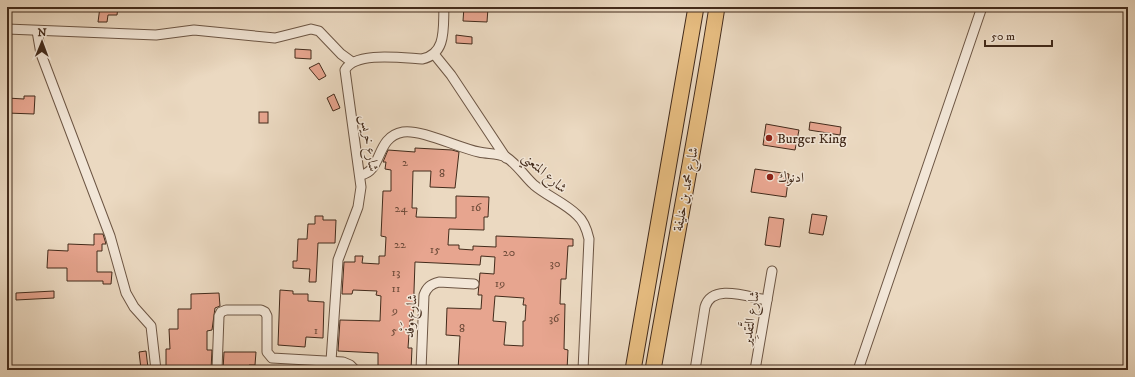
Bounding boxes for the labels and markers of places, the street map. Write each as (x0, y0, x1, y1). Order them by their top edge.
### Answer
place label: Burger King (777, 130, 846, 148)
marker: Burger King (764, 133, 774, 143)
place label: ادنوك (778, 169, 804, 187)
marker: ادنوك (765, 172, 775, 182)

